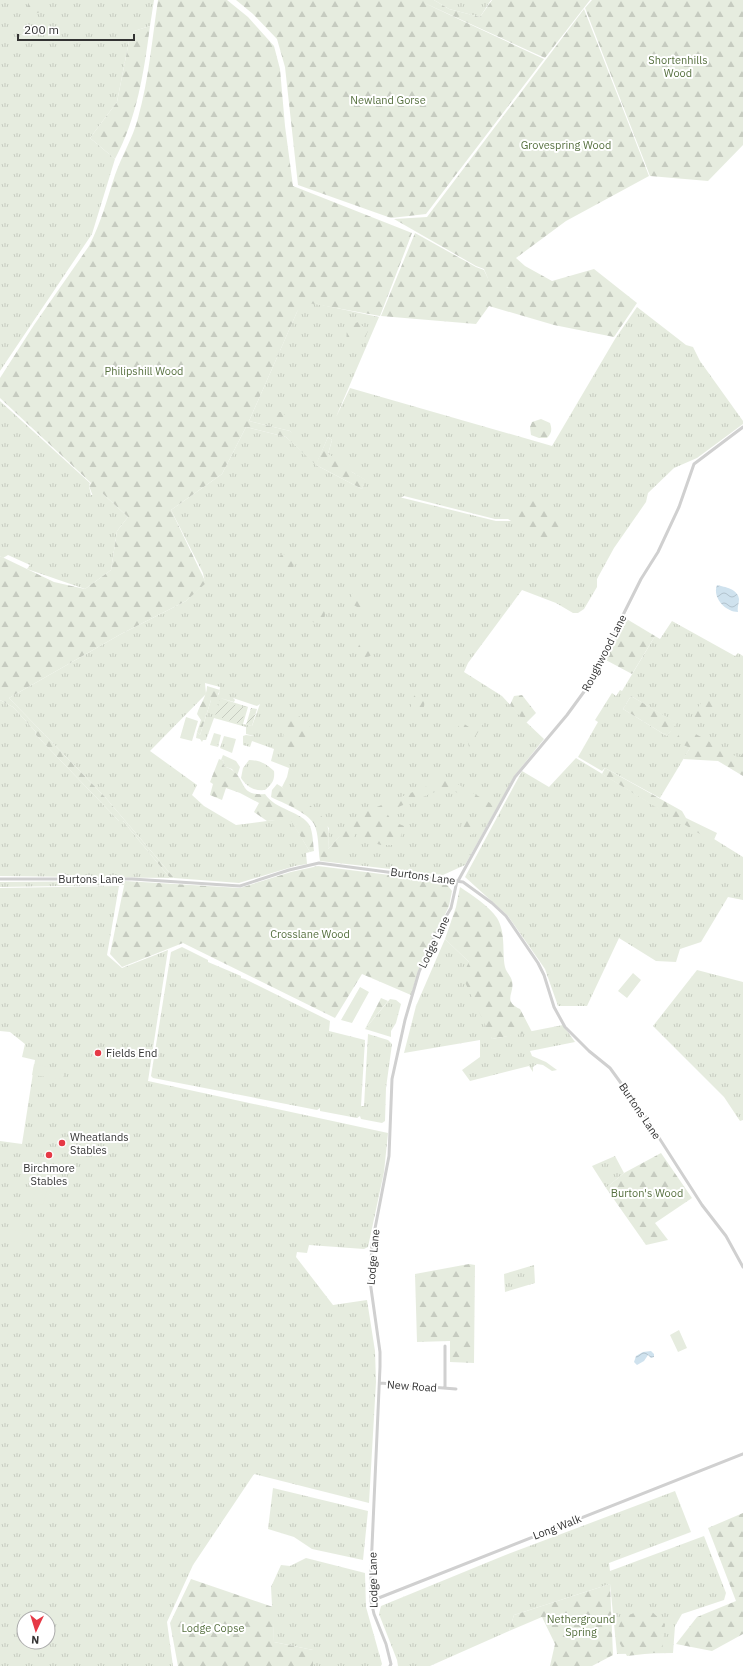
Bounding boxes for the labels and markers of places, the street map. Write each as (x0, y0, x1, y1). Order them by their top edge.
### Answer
place label: Fields End (106, 1046, 157, 1060)
marker: Fields End (93, 1048, 103, 1058)
place label: Wheatlands Stables (70, 1130, 129, 1157)
marker: Wheatlands Stables (57, 1138, 67, 1148)
marker: Birchmore Stables (44, 1150, 54, 1160)
place label: Birchmore Stables (23, 1161, 75, 1188)

